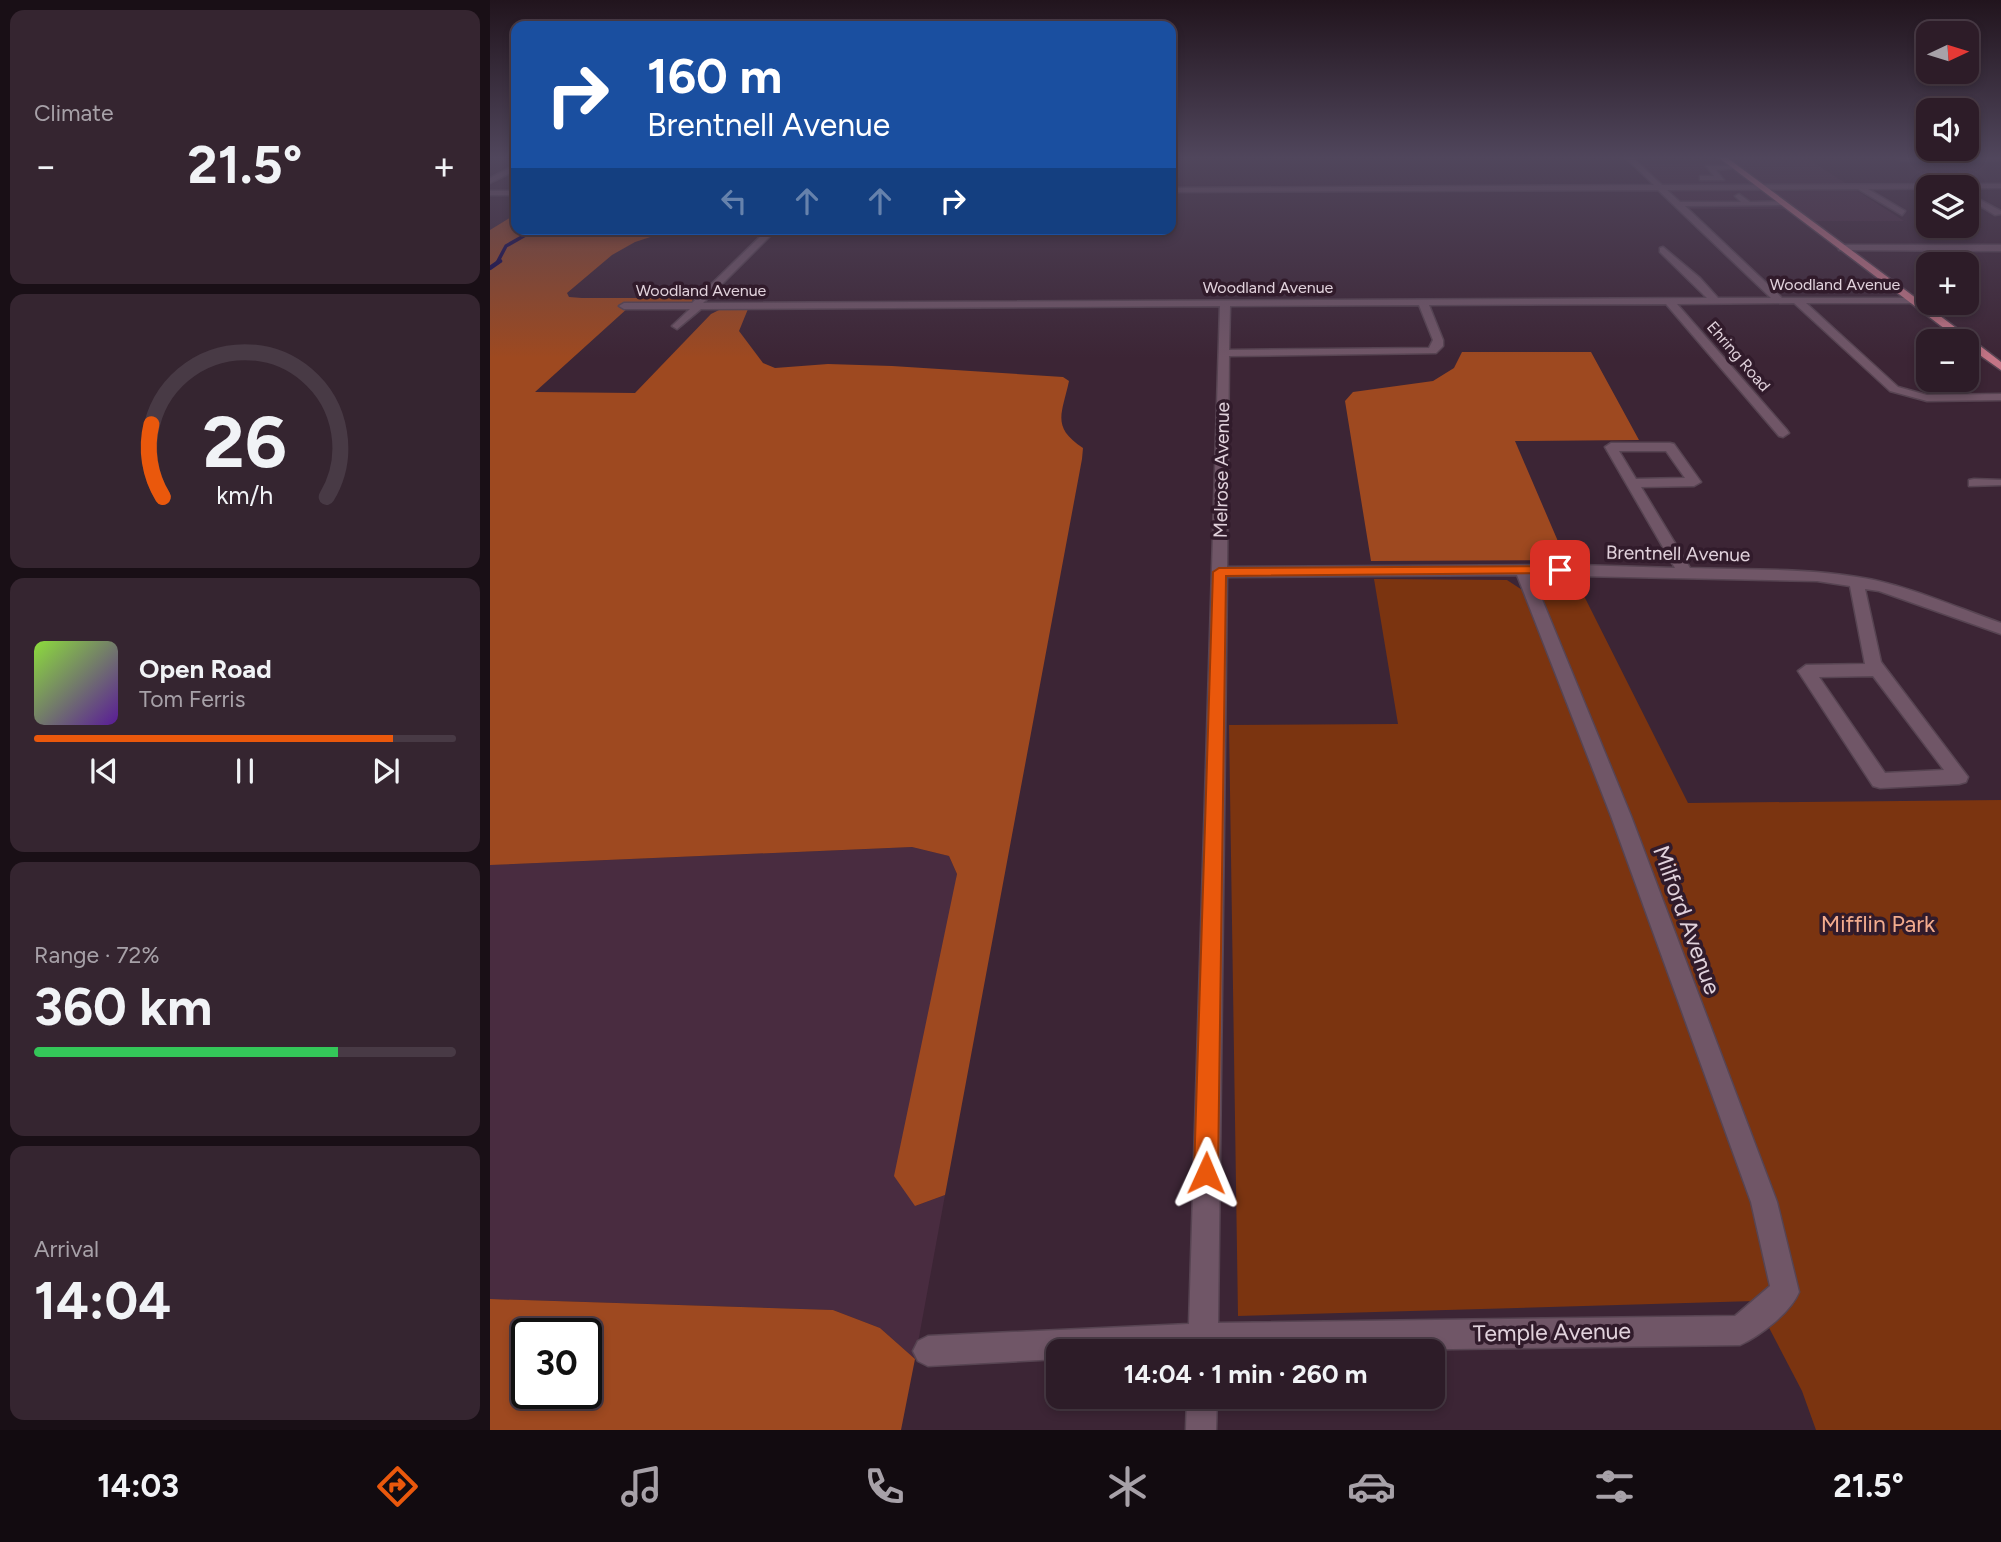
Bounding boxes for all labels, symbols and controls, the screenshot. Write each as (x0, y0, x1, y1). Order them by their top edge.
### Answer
north arrow (1916, 21, 1979, 84)
map controls (1916, 21, 1979, 392)
text: 160 m (647, 46, 782, 105)
icon: right (532, 49, 623, 140)
button: sound (1916, 98, 1979, 161)
text: Climate (34, 99, 113, 127)
text: Brentnell Avenue (647, 106, 890, 144)
text: 21.5° (188, 134, 302, 196)
text: − (34, 143, 58, 189)
text: + (432, 143, 456, 189)
button: layers (1916, 175, 1979, 238)
icon: left (715, 182, 753, 220)
icon: ahead (788, 182, 826, 220)
icon: ahead (861, 182, 899, 220)
icon: right (934, 182, 972, 220)
button: + (1916, 252, 1979, 315)
street label: Woodland Avenue (1770, 275, 1901, 294)
street label: Woodland Avenue (1203, 278, 1334, 297)
street label: Woodland Avenue (636, 281, 767, 300)
street label: Ehring Road (1703, 317, 1774, 395)
button: − (1916, 329, 1979, 392)
text: 26 (203, 398, 287, 485)
street label: Melrose Avenue (1209, 402, 1234, 538)
text: km/h (216, 480, 274, 510)
pin (1530, 540, 1590, 600)
street label: Brentnell Avenue (1606, 541, 1750, 566)
icon: arrive (1541, 551, 1579, 589)
text: Open Road (139, 653, 272, 685)
text: Tom Ferris (139, 685, 245, 713)
icon: previous (85, 752, 123, 790)
icon: pause (226, 752, 264, 790)
icon: next (367, 752, 405, 790)
street label: Milford Avenue (1647, 842, 1727, 998)
park label: Mifflin Park (1821, 910, 1936, 938)
text: Range · 72% (34, 941, 160, 969)
text: 360 km (34, 976, 212, 1038)
position arrow (1169, 1136, 1243, 1210)
text: Arrival (34, 1235, 99, 1263)
text: 14:04 (34, 1270, 171, 1332)
street label: Temple Avenue (1473, 1317, 1631, 1347)
speed limit sign: 30 (511, 1318, 602, 1409)
text: 14:04 · 1 min · 260 m (1123, 1358, 1368, 1390)
icon: directions (373, 1462, 422, 1511)
icon: music (617, 1462, 666, 1511)
icon: phone (860, 1462, 909, 1511)
icon: climate (1103, 1462, 1152, 1511)
icon: car (1347, 1462, 1396, 1511)
icon: filters (1590, 1462, 1639, 1511)
text: 14:03 (97, 1467, 179, 1505)
text: 21.5° (1833, 1467, 1904, 1505)

